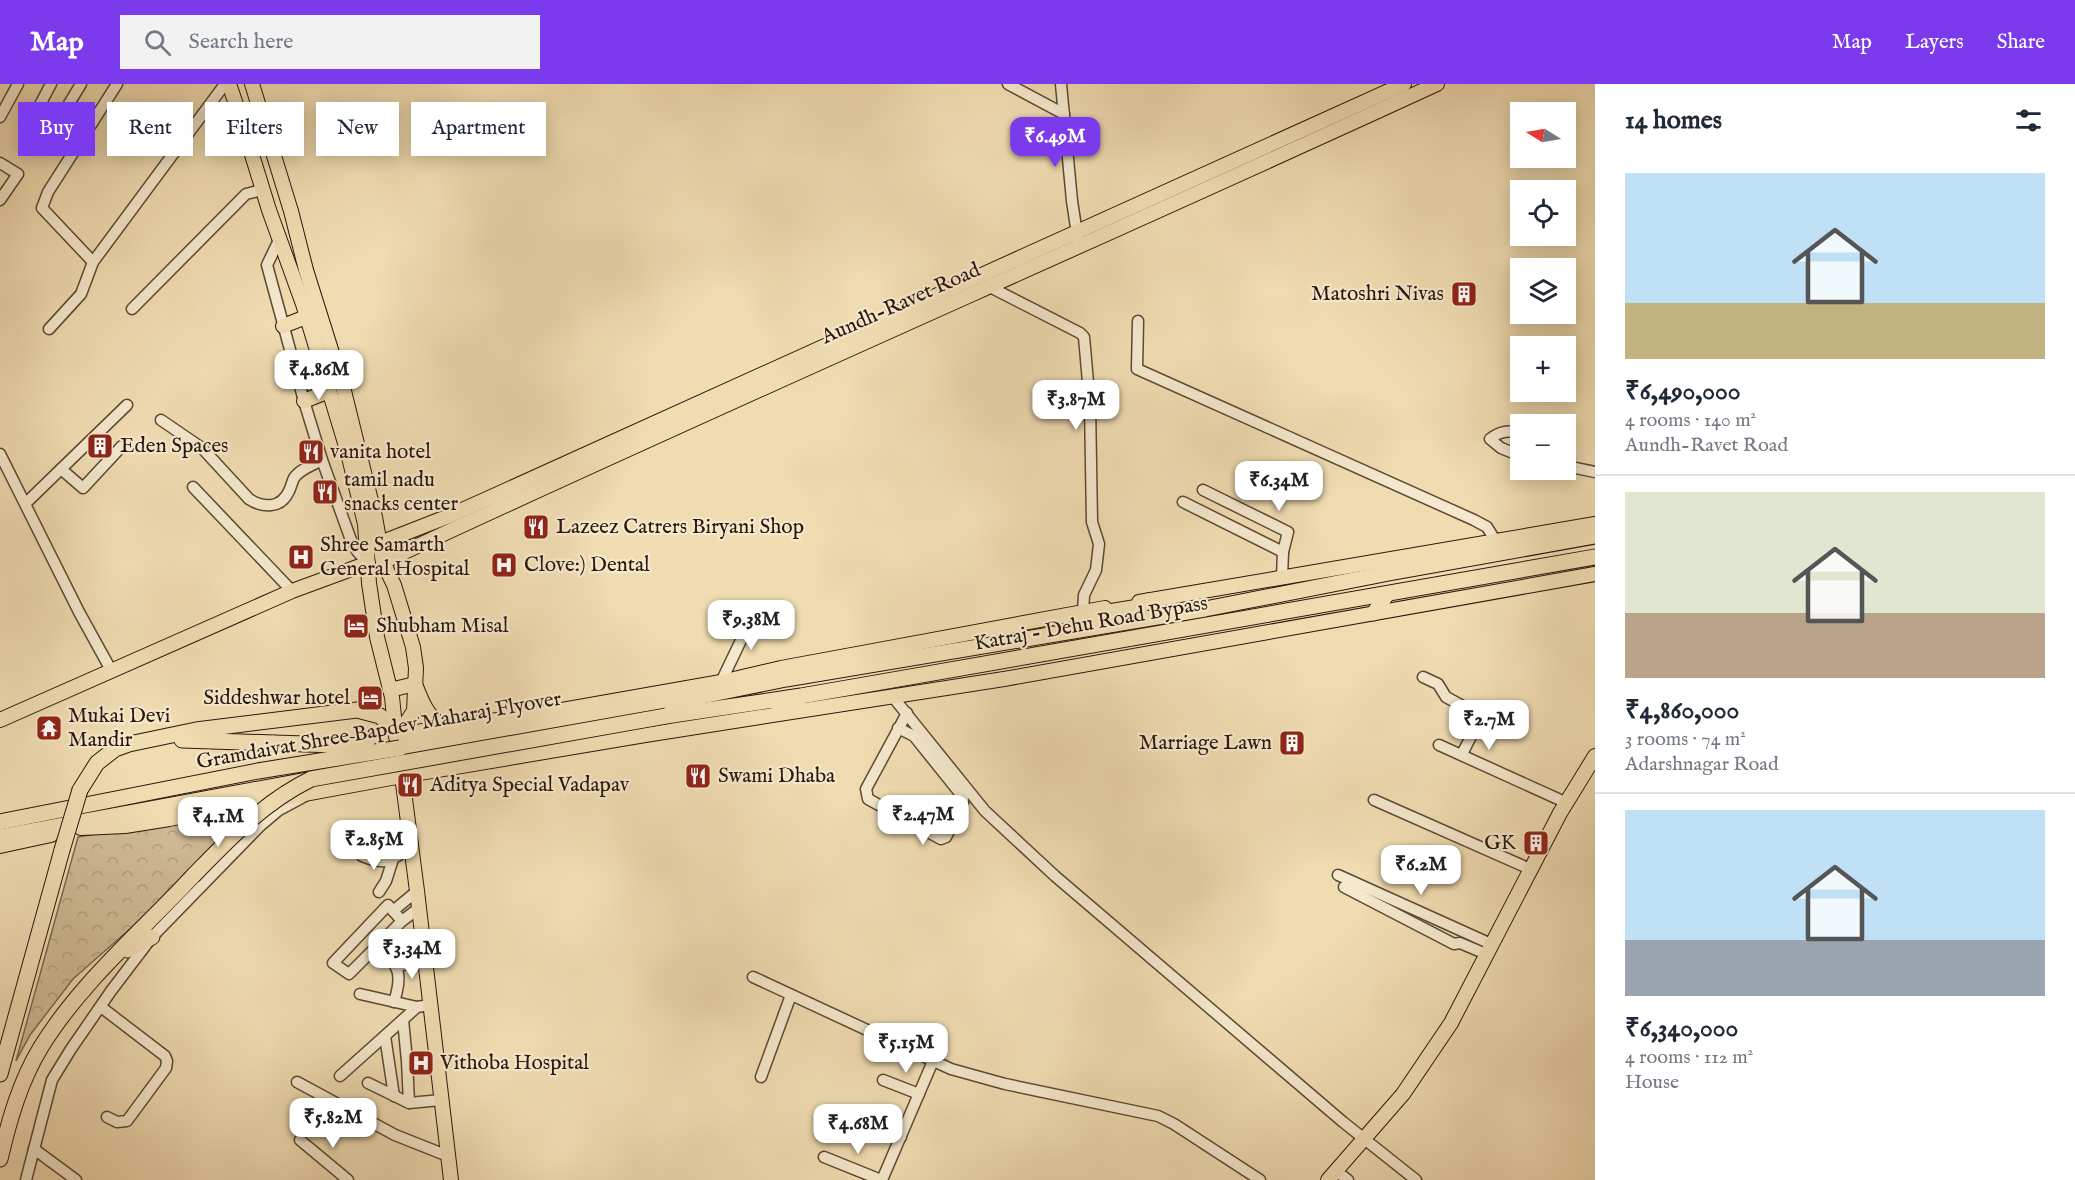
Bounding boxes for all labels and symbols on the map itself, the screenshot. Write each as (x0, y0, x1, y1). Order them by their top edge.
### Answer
north arrow (1510, 102, 1576, 168)
pin: ₹6.49M (1006, 117, 1104, 168)
street label: Aundh-Ravet Road (816, 257, 985, 352)
building icon: Matoshri Nivas (1449, 279, 1479, 309)
place label: Matoshri Nivas (1311, 281, 1444, 308)
pin: ₹4.86M (270, 350, 368, 401)
pin: ₹3.87M (1027, 380, 1125, 431)
building icon: Eden Spaces (85, 431, 115, 461)
place label: Eden Spaces (120, 433, 228, 460)
restaurant icon: vanita hotel (296, 437, 326, 467)
place label: vanita hotel (330, 439, 431, 466)
pin: ₹6.34M (1230, 461, 1328, 512)
place label: tamil nadu snacks center (344, 467, 458, 518)
restaurant icon: tamil nadu snacks center (310, 477, 340, 507)
restaurant icon: Lazeez Catrers Biryani Shop (521, 512, 551, 542)
place label: Lazeez Catrers Biryani Shop (556, 514, 804, 541)
place label: Shree Samarth General Hospital (320, 532, 470, 583)
hospital icon: Shree Samarth General Hospital (286, 542, 316, 572)
hospital icon: Clove:) Dental (489, 550, 519, 580)
place label: Clove:) Dental (524, 552, 650, 579)
street label: Katraj - Dehu Road Bypass (972, 590, 1210, 658)
pin: ₹9.38M (702, 600, 800, 651)
hotel icon: Shubham Misal (341, 611, 371, 641)
place label: Shubham Misal (376, 613, 509, 640)
hotel icon: Siddeshwar hotel (355, 683, 385, 713)
place label: Siddeshwar hotel (203, 685, 350, 712)
street label: Gramdaivat Shree Bapdev Maharaj Flyover (194, 686, 564, 776)
pin: ₹2.7M (1447, 700, 1531, 751)
place label: Mukai Devi Mandir (68, 703, 170, 754)
temple icon: Mukai Devi Mandir (34, 713, 64, 743)
building icon: Marriage Lawn (1277, 728, 1307, 758)
place label: Marriage Lawn (1139, 730, 1272, 757)
restaurant icon: Swami Dhaba (683, 761, 713, 791)
place label: Swami Dhaba (718, 763, 836, 790)
restaurant icon: Aditya Special Vadapav (395, 770, 425, 800)
place label: Aditya Special Vadapav (429, 772, 630, 799)
pin: ₹2.47M (874, 795, 972, 846)
pin: ₹4.1M (176, 797, 260, 848)
pin: ₹2.85M (325, 820, 423, 871)
building icon: GK (1521, 828, 1551, 858)
place label: GK (1484, 830, 1517, 857)
pin: ₹6.2M (1379, 845, 1463, 896)
pin: ₹3.34M (363, 929, 461, 980)
pin: ₹5.15M (857, 1023, 955, 1074)
hospital icon: Vithoba Hospital (406, 1048, 436, 1078)
place label: Vithoba Hospital (439, 1050, 589, 1077)
pin: ₹5.82M (284, 1098, 382, 1149)
pin: ₹4.68M (809, 1104, 907, 1155)

